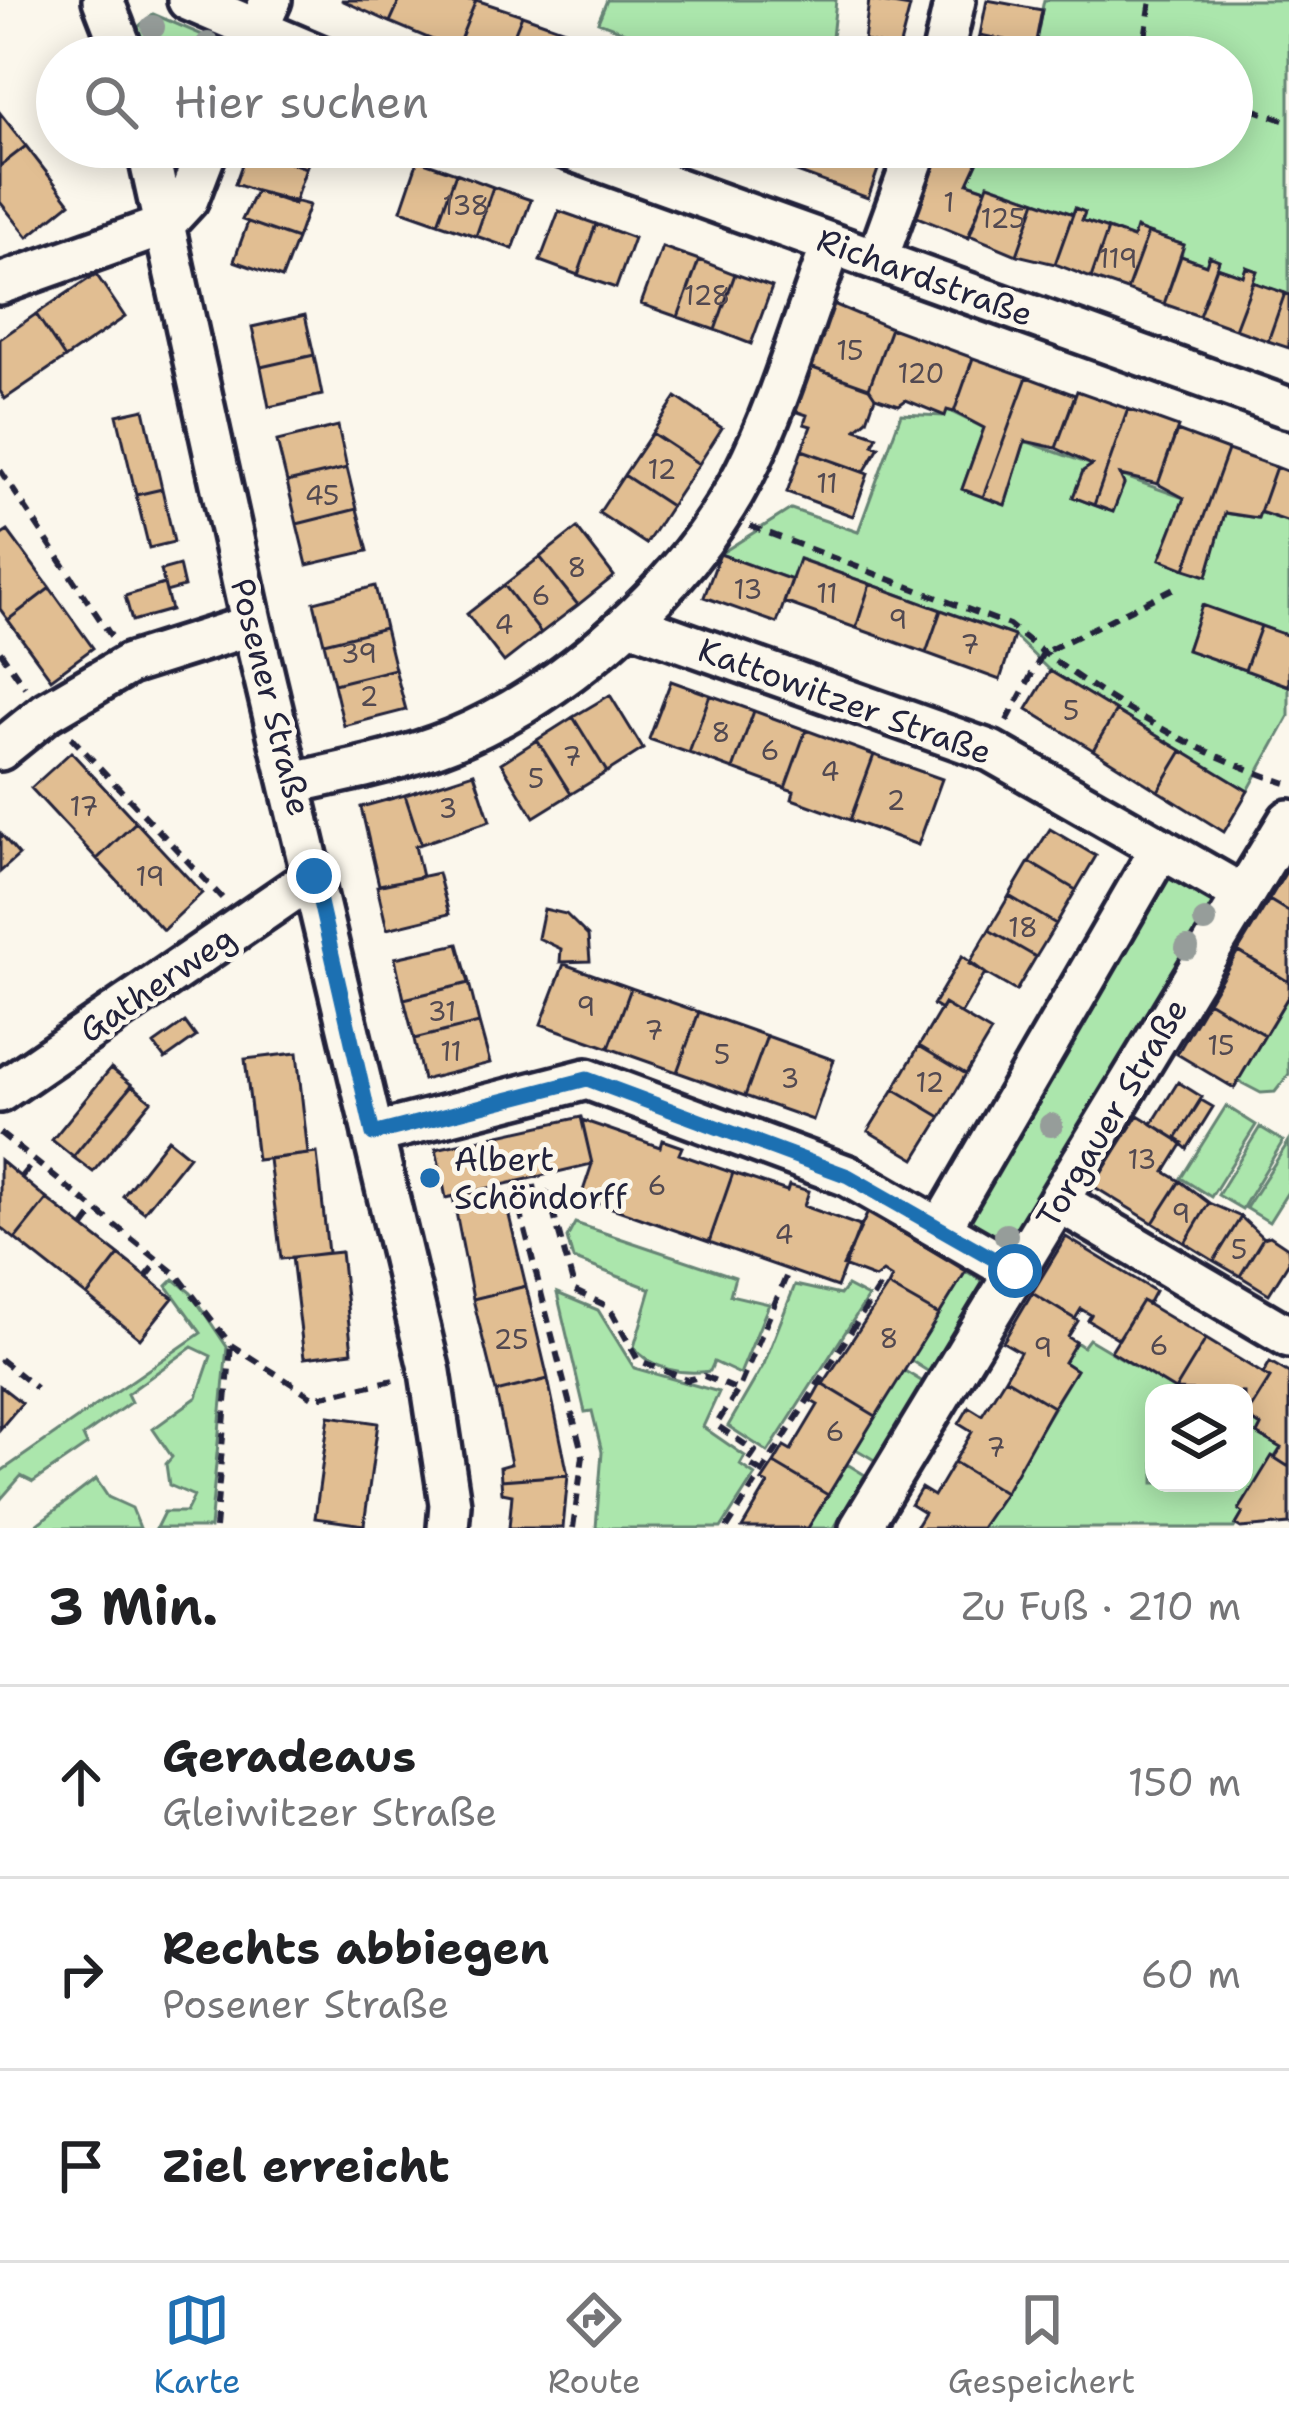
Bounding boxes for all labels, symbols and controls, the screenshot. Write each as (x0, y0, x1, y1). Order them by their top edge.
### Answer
search box (36, 36, 1253, 168)
icon: search (78, 69, 144, 135)
text: Hier suchen (174, 72, 429, 132)
house number: 1 (943, 184, 955, 221)
house number: 138 (442, 187, 490, 224)
house number: 125 (981, 200, 1025, 237)
street label: Richardstraße (811, 217, 1039, 337)
house number: 119 (1098, 240, 1138, 277)
house number: 128 (684, 277, 730, 314)
house number: 15 (836, 332, 864, 369)
house number: 120 (898, 355, 944, 392)
house number: 12 (648, 451, 676, 488)
house number: 11 (816, 465, 838, 502)
house number: 45 (305, 477, 339, 514)
house number: 8 (568, 549, 586, 586)
house number: 13 (734, 571, 762, 608)
street label: Posener Straße (220, 574, 322, 820)
house number: 11 (816, 575, 838, 612)
house number: 6 (532, 577, 550, 614)
house number: 9 (889, 601, 907, 638)
house number: 4 (495, 606, 513, 643)
house number: 7 (961, 626, 979, 663)
street label: Kattowitzer Straße (692, 627, 998, 775)
house number: 39 (341, 635, 377, 672)
house number: 2 (360, 678, 378, 715)
house number: 5 (1063, 692, 1079, 729)
house number: 8 (712, 714, 730, 751)
house number: 6 (761, 732, 779, 769)
house number: 7 (563, 738, 581, 775)
house number: 4 (821, 753, 839, 790)
house number: 5 (528, 760, 544, 797)
house number: 2 (887, 782, 905, 819)
house number: 17 (70, 788, 98, 825)
house number: 3 (439, 790, 457, 827)
route end (287, 849, 341, 903)
house number: 19 (135, 858, 165, 895)
house number: 18 (1008, 909, 1038, 946)
street label: Gatherweg (70, 915, 244, 1053)
house number: 9 (577, 988, 595, 1025)
street label: Torgauer Straße (1026, 990, 1198, 1236)
house number: 31 (428, 993, 456, 1030)
house number: 7 (645, 1012, 663, 1049)
house number: 15 (1207, 1027, 1235, 1064)
house number: 11 (440, 1033, 462, 1070)
house number: 5 (714, 1036, 730, 1073)
house number: 3 (781, 1060, 799, 1097)
house number: 12 (916, 1064, 944, 1101)
place label: Albert Schöndorff (454, 1137, 628, 1220)
house number: 13 (1128, 1141, 1156, 1178)
marker: Albert Schöndorff (417, 1165, 443, 1191)
house number: 6 (648, 1167, 666, 1204)
house number: 9 (1172, 1195, 1190, 1232)
house number: 4 (775, 1216, 793, 1253)
house number: 5 (1231, 1231, 1247, 1268)
route start (988, 1244, 1042, 1298)
house number: 8 (880, 1320, 898, 1357)
house number: 25 (494, 1321, 528, 1358)
house number: 6 (1150, 1327, 1168, 1364)
house number: 9 (1034, 1329, 1052, 1366)
map controls (1145, 1384, 1253, 1492)
button: layers (1145, 1384, 1253, 1492)
house number: 6 (826, 1413, 844, 1450)
house number: 7 (987, 1429, 1005, 1466)
text: 3 Min. (48, 1572, 218, 1640)
text: Zu Fuß · 210 m (961, 1580, 1241, 1632)
text: Geradeaus (162, 1726, 416, 1786)
icon: ahead (48, 1749, 114, 1815)
text: 150 m (1128, 1756, 1241, 1808)
text: Gleiwitzer Straße (162, 1786, 497, 1838)
text: Rechts abbiegen (162, 1918, 549, 1978)
icon: right (48, 1941, 114, 2007)
text: 60 m (1141, 1948, 1241, 2000)
text: Posener Straße (162, 1978, 449, 2030)
icon: arrive (48, 2133, 114, 2199)
text: Ziel erreicht (162, 2136, 450, 2196)
tab: Karte (154, 2287, 241, 2404)
tab: Route (548, 2287, 641, 2404)
tab: Gespeichert (948, 2287, 1135, 2404)

